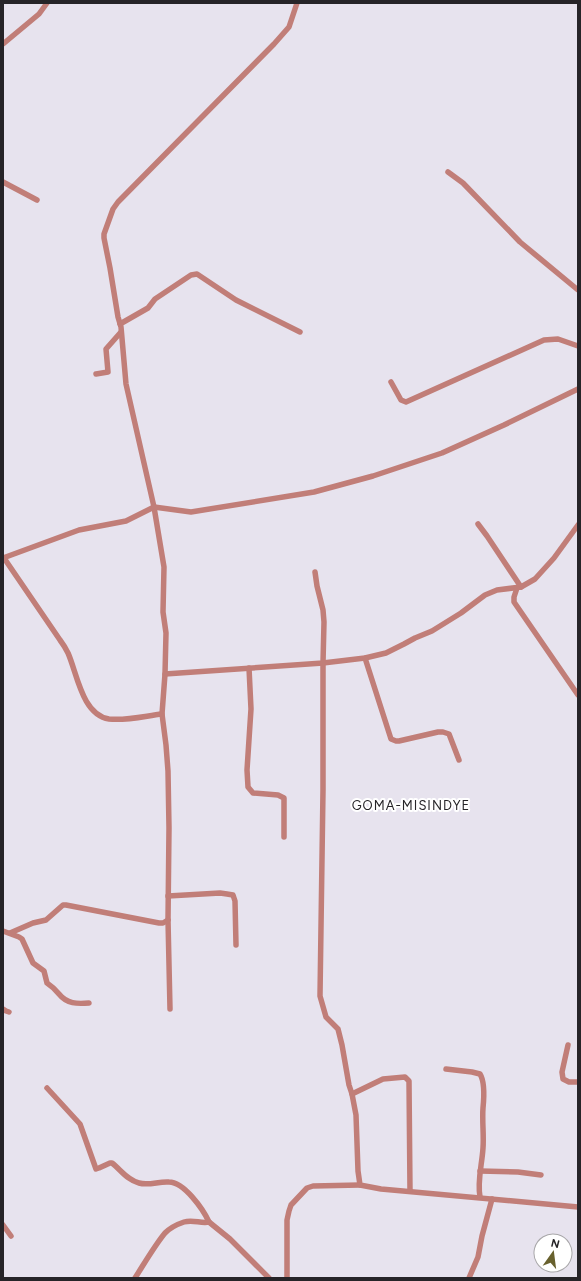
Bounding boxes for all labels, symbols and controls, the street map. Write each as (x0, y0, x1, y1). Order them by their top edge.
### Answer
district label: GOMA-MISINDYE (352, 798, 470, 813)
north arrow (533, 1233, 573, 1273)
text: N (550, 1236, 561, 1251)

